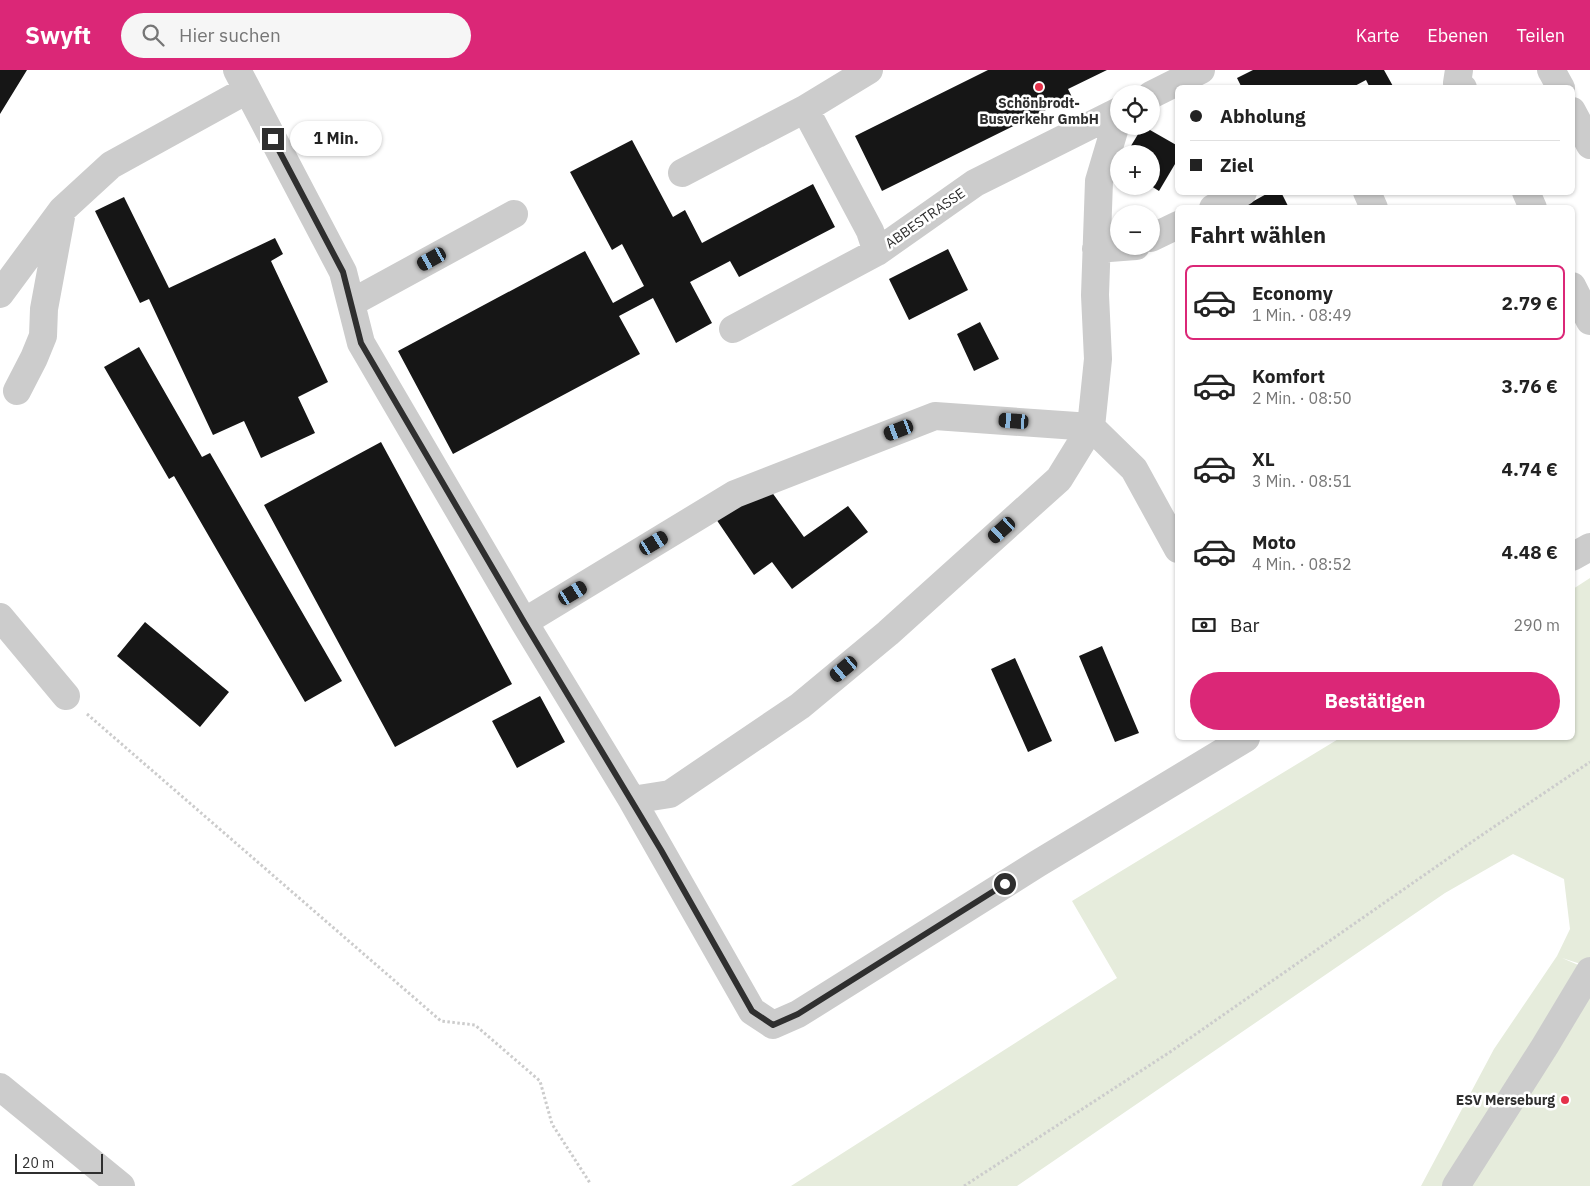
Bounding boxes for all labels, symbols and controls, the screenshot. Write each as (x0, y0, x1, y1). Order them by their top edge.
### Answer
search box (121, 13, 471, 58)
text: Swyft (25, 19, 91, 51)
icon: search (139, 21, 167, 49)
text: Hier suchen (179, 23, 281, 47)
text: Karte (1356, 24, 1399, 47)
text: Ebenen (1427, 24, 1488, 47)
text: Teilen (1516, 24, 1565, 47)
marker: Schönbrodt- Busverkehr GmbH (1033, 81, 1045, 93)
map controls (1110, 85, 1160, 255)
button: locate (1110, 85, 1160, 135)
place label: Schönbrodt- Busverkehr GmbH (979, 94, 1099, 128)
text: Abholung (1220, 104, 1306, 128)
callout: 1 Min. (290, 122, 383, 156)
route end (262, 128, 284, 150)
text: 1 Min. (313, 128, 359, 148)
button: + (1110, 145, 1160, 195)
text: Ziel (1220, 153, 1253, 177)
street label: ABBESTRASSE (881, 184, 969, 252)
button: − (1110, 205, 1160, 255)
text: Fahrt wählen (1190, 220, 1326, 249)
car (415, 245, 448, 273)
icon: car (1192, 280, 1237, 325)
text: Economy (1252, 281, 1333, 305)
text: 2.79 € (1502, 291, 1558, 315)
text: 1 Min. · 08:49 (1252, 305, 1352, 325)
icon: car (1192, 363, 1237, 408)
text: Komfort (1252, 364, 1325, 388)
text: 3.76 € (1502, 374, 1558, 398)
text: 2 Min. · 08:50 (1252, 388, 1352, 408)
car (998, 412, 1029, 430)
car (882, 418, 915, 442)
icon: car (1192, 446, 1237, 491)
text: XL (1252, 447, 1275, 471)
text: 4.74 € (1502, 457, 1558, 481)
text: 3 Min. · 08:51 (1252, 471, 1352, 491)
car (985, 514, 1018, 546)
car (637, 529, 670, 557)
icon: car (1192, 529, 1237, 574)
text: Moto (1252, 530, 1296, 554)
text: 4.48 € (1502, 540, 1558, 564)
text: 4 Min. · 08:52 (1252, 554, 1352, 574)
car (556, 579, 589, 607)
icon: cash (1190, 611, 1218, 639)
text: Bar (1230, 613, 1260, 637)
text: 290 m (1513, 615, 1560, 635)
car (827, 654, 860, 684)
button: Bestätigen (1190, 672, 1560, 730)
route start (994, 873, 1016, 895)
place label: ESV Merseburg (1456, 1091, 1555, 1109)
marker: ESV Merseburg (1559, 1094, 1571, 1106)
scale bar (15, 1151, 102, 1174)
text: 20 m (22, 1154, 54, 1172)

